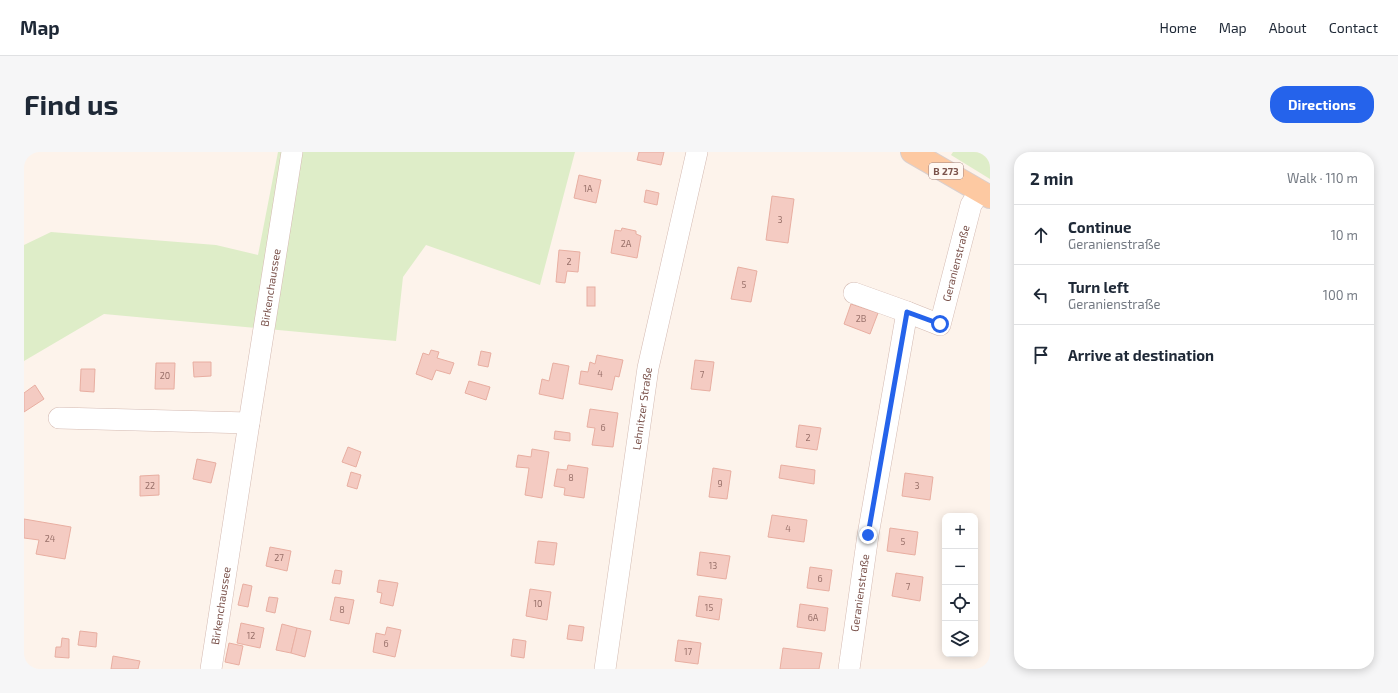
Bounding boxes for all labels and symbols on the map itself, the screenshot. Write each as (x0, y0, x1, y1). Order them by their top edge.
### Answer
road number: B 273 (929, 163, 963, 179)
house number: 1A (583, 183, 593, 194)
house number: 3 (777, 214, 783, 225)
street label: Geranienstraße (939, 223, 972, 303)
house number: 2A (621, 238, 632, 249)
street label: Birkenchaussee (257, 247, 283, 328)
house number: 2 (566, 256, 572, 267)
house number: 5 (742, 279, 747, 290)
house number: 2B (856, 313, 867, 324)
route start (931, 315, 949, 333)
street label: Lehnitzer Straße (629, 366, 654, 451)
house number: 4 (597, 368, 603, 379)
house number: 7 (700, 369, 705, 380)
house number: 20 (160, 370, 170, 381)
house number: 6 (600, 422, 606, 433)
house number: 2 (805, 432, 811, 443)
house number: 8 (568, 472, 574, 483)
house number: 9 (717, 478, 723, 489)
house number: 22 (145, 480, 155, 491)
house number: 3 (914, 480, 920, 491)
house number: 4 (785, 523, 791, 534)
route end (859, 526, 877, 544)
house number: 24 (45, 533, 56, 544)
house number: 5 (901, 536, 906, 547)
house number: 27 (274, 552, 284, 563)
street label: Geranienstraße (847, 553, 871, 632)
house number: 13 (709, 560, 717, 571)
street label: Birkenchaussee (208, 566, 233, 646)
house number: 6 (817, 573, 823, 584)
house number: 7 (906, 581, 911, 592)
house number: 10 (533, 598, 543, 609)
house number: 15 (705, 602, 713, 613)
house number: 8 (339, 604, 345, 615)
house number: 6A (808, 612, 819, 623)
house number: 12 (247, 630, 255, 641)
house number: 6 (383, 638, 389, 649)
house number: 17 (684, 646, 692, 657)

